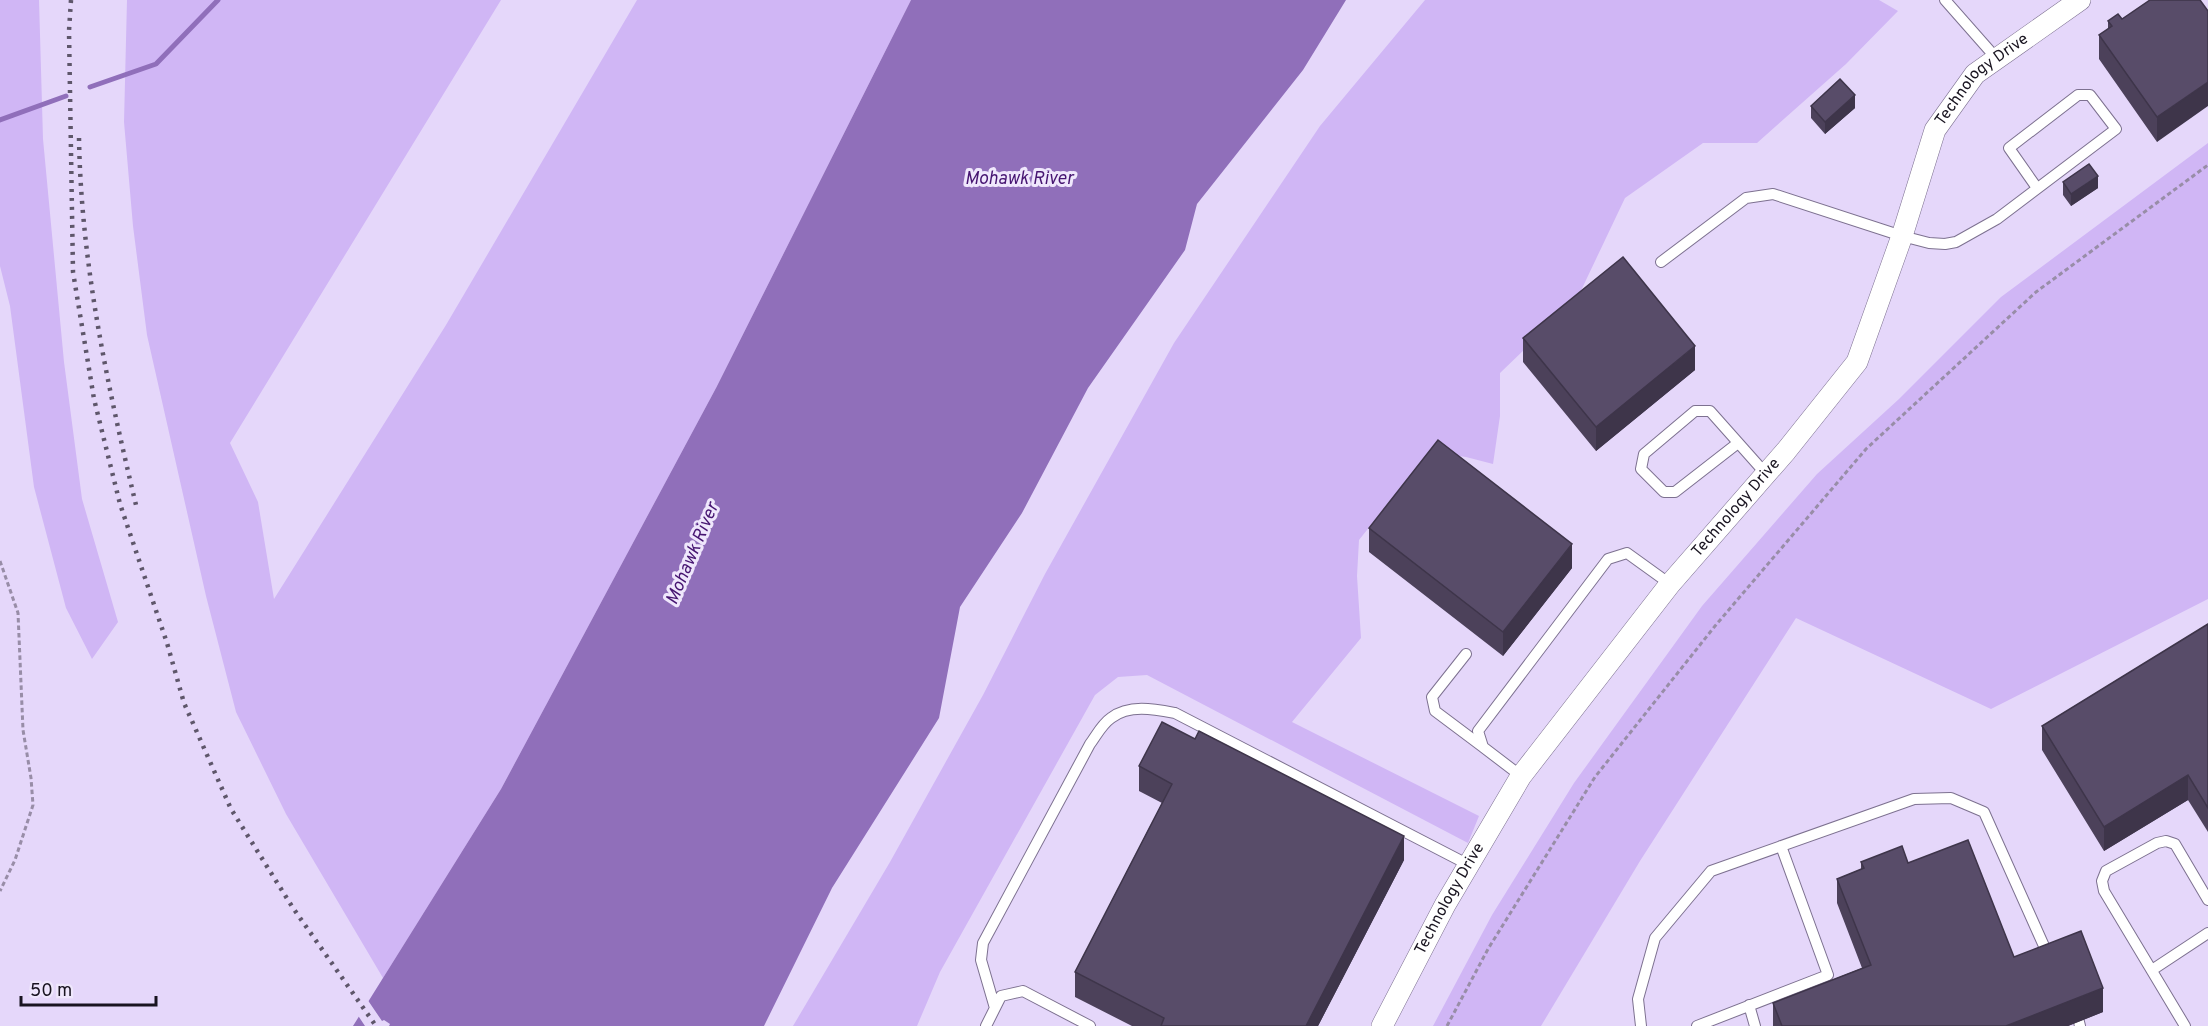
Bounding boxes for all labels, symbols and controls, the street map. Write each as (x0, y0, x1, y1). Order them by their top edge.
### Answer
street label: Technology Drive (1931, 29, 2033, 130)
water label: Mohawk River (965, 168, 1075, 191)
street label: Technology Drive (1688, 454, 1785, 562)
water label: Mohawk River (661, 498, 726, 608)
street label: Technology Drive (1411, 840, 1489, 958)
scale bar (21, 969, 156, 1007)
text: 50 m (30, 980, 72, 1003)

